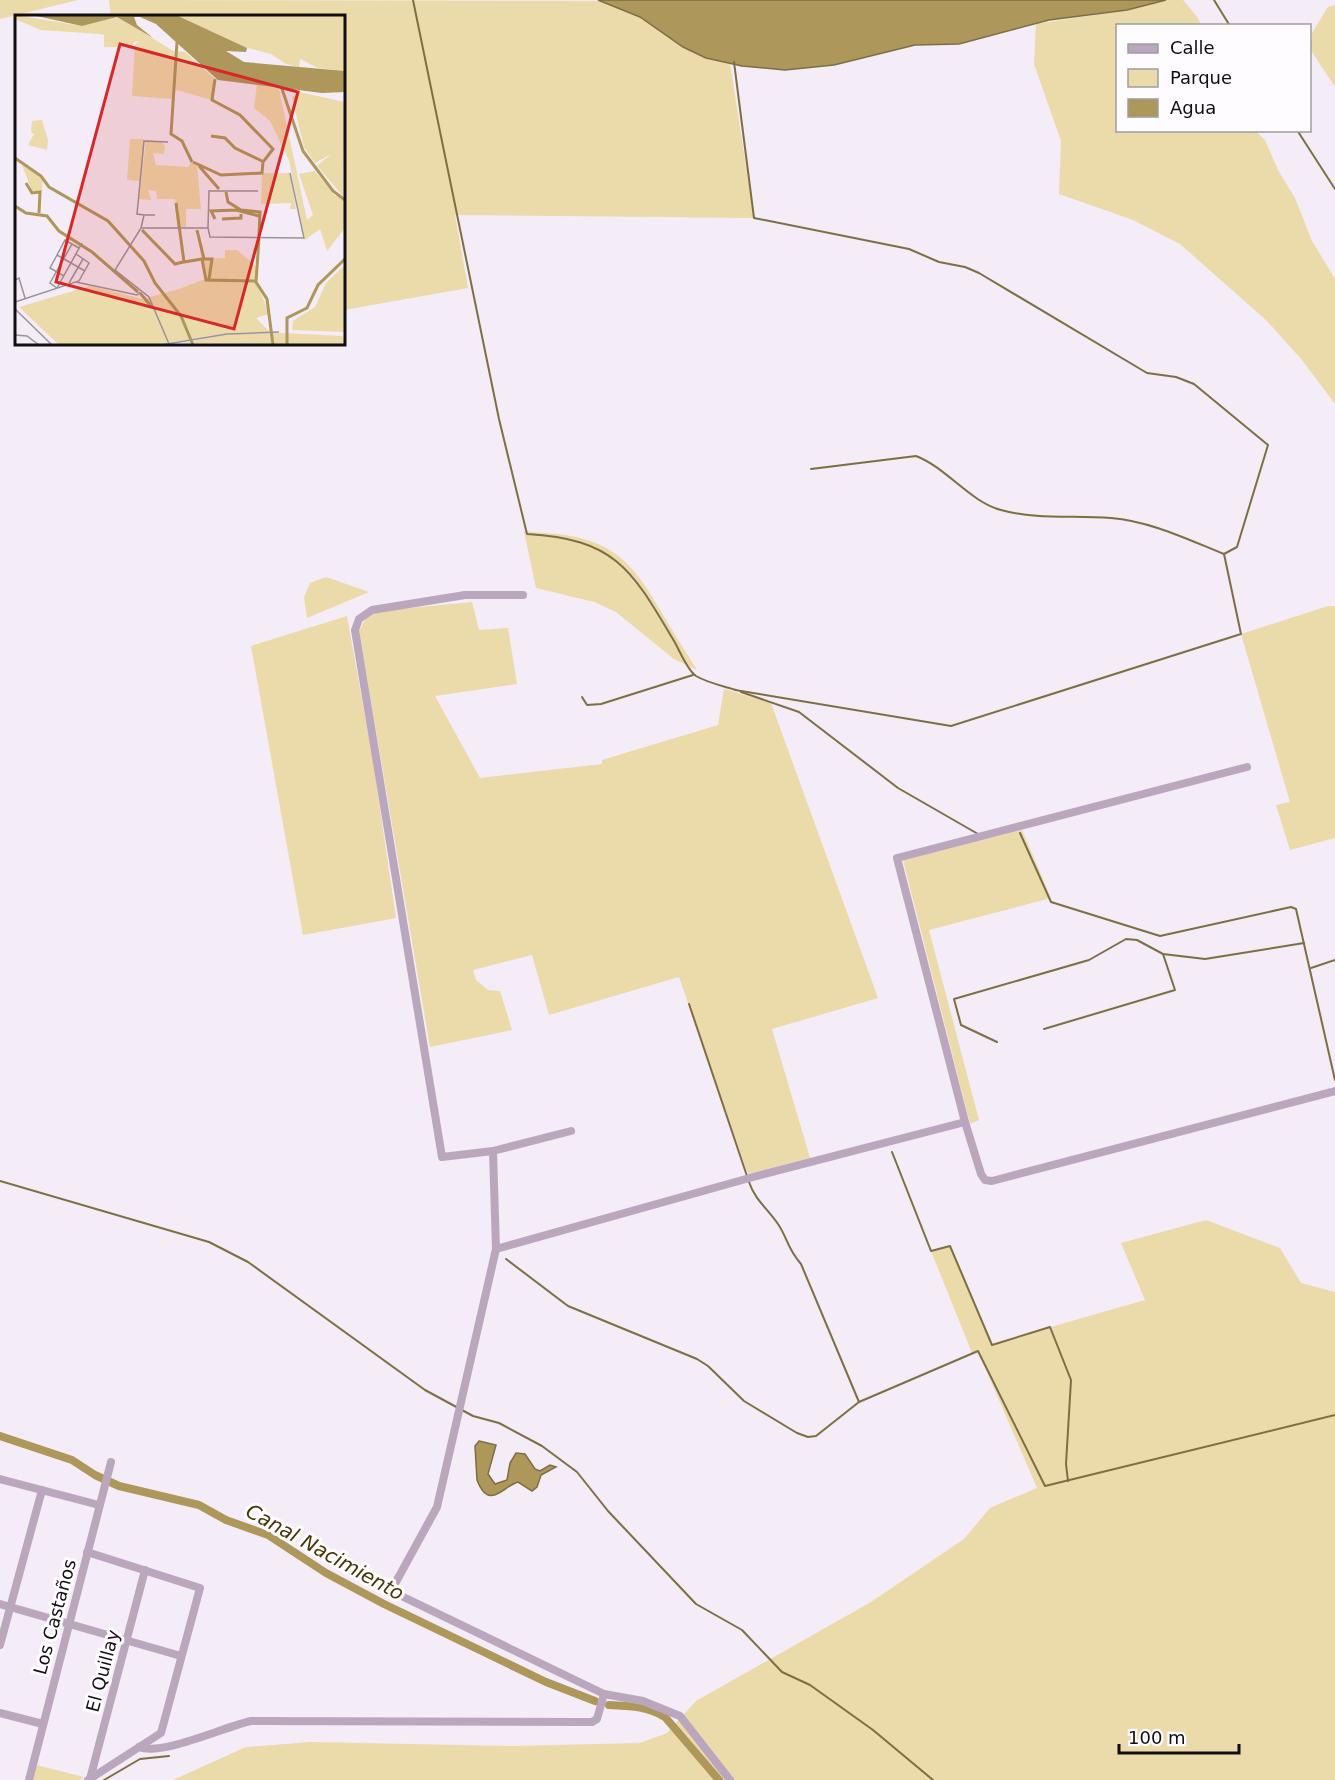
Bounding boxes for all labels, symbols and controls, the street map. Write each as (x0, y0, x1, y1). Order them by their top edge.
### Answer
inset map (15, 15, 345, 345)
legend (1116, 24, 1311, 132)
text: Calle (1170, 37, 1215, 58)
text: Parque (1170, 67, 1232, 88)
text: Agua (1170, 97, 1216, 118)
water label: Canal Nacimiento (242, 1499, 408, 1605)
street label: Los Castaños (29, 1557, 80, 1677)
street label: El Quillay (81, 1627, 124, 1714)
scale bar (1119, 1717, 1239, 1755)
text: 100 m (1128, 1727, 1186, 1748)

